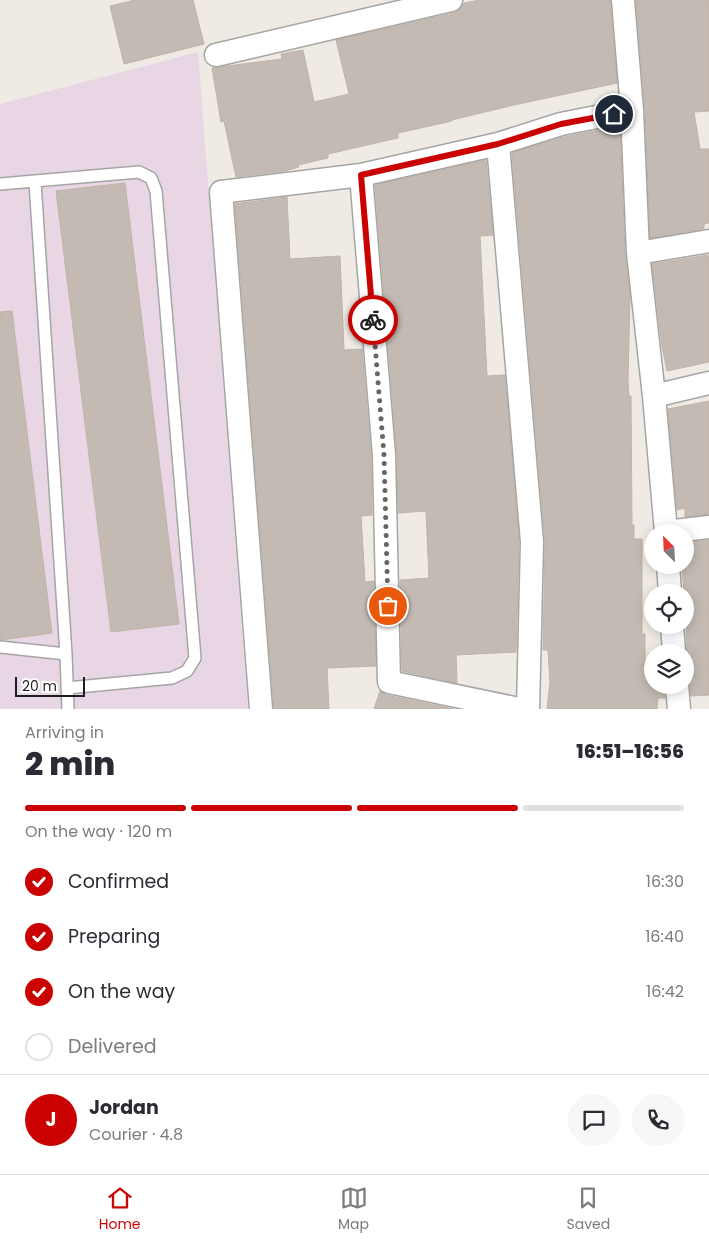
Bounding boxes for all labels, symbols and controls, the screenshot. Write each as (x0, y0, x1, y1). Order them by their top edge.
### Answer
pin (593, 93, 635, 135)
icon: home (600, 100, 628, 128)
courier (348, 295, 398, 345)
icon: bike (359, 306, 387, 334)
north arrow (644, 524, 694, 574)
map controls (644, 524, 694, 694)
button: locate (644, 584, 694, 634)
pin (367, 585, 409, 627)
icon: bag (374, 592, 402, 620)
button: layers (644, 644, 694, 694)
scale bar (15, 674, 85, 697)
text: 20 m (22, 676, 57, 696)
text: Arriving in (25, 721, 104, 744)
text: 16:51–16:56 (576, 738, 684, 765)
text: 2 min (25, 741, 115, 786)
text: On the way · 120 m (25, 820, 172, 843)
icon: check (25, 868, 53, 896)
text: Confirmed (68, 868, 169, 895)
text: 16:30 (646, 870, 684, 893)
icon: check (25, 923, 53, 951)
text: Preparing (68, 923, 160, 950)
text: 16:40 (645, 925, 684, 948)
icon: check (25, 978, 53, 1006)
text: On the way (68, 978, 175, 1005)
text: 16:42 (646, 980, 684, 1003)
text: Delivered (68, 1033, 157, 1060)
text: Jordan (89, 1094, 159, 1121)
button: chat (568, 1094, 620, 1146)
button: phone (632, 1094, 684, 1146)
text: J (46, 1106, 56, 1133)
text: Courier · 4.8 (89, 1123, 183, 1146)
tab: Home (99, 1184, 141, 1235)
tab: Map (338, 1184, 369, 1235)
tab: Saved (567, 1184, 610, 1235)

